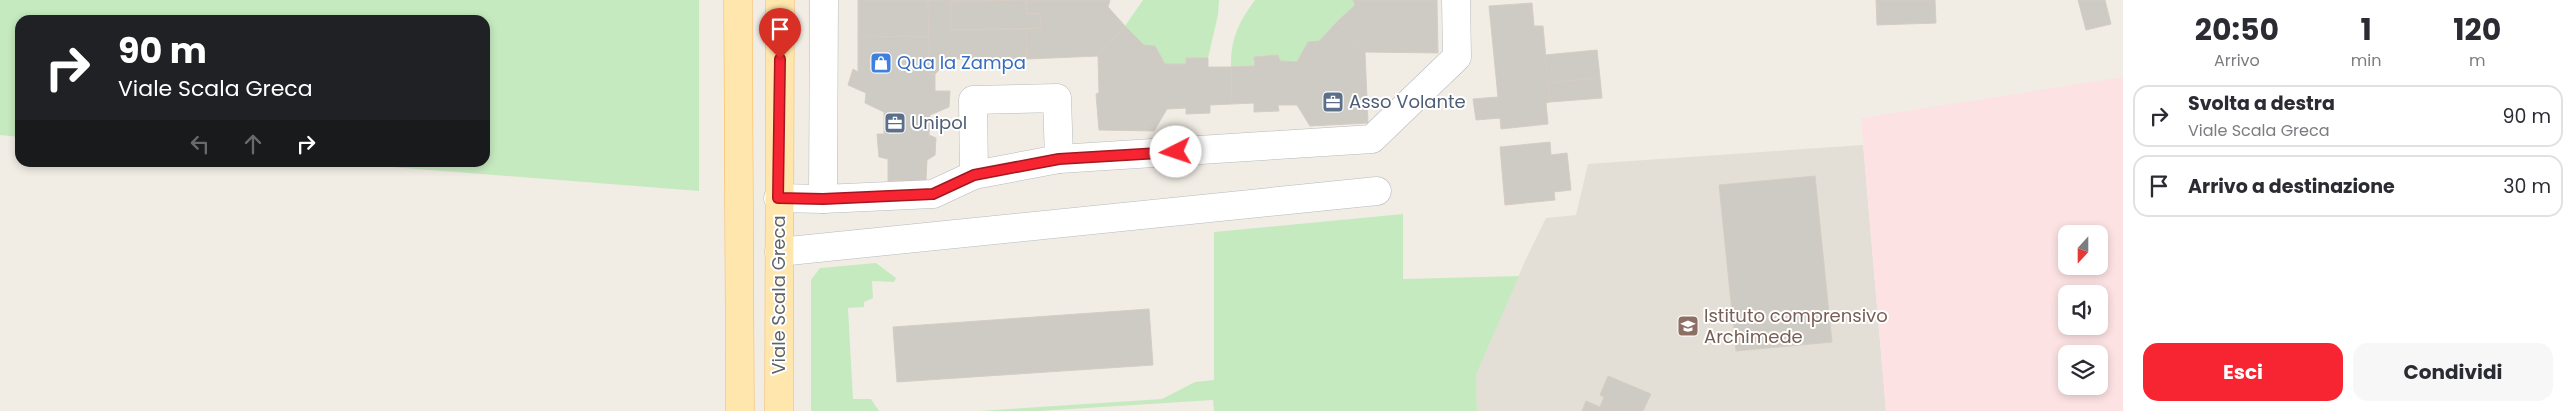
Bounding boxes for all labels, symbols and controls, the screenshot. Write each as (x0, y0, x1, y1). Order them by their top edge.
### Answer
pin (759, 8, 801, 59)
text: 20:50 (2195, 8, 2279, 51)
text: 1 (2361, 8, 2372, 51)
text: 120 (2453, 8, 2501, 51)
icon: arrive (766, 15, 794, 43)
text: 90 m (118, 26, 207, 75)
icon: right (35, 35, 100, 100)
text: Arrivo (2214, 49, 2260, 72)
text: min (2351, 49, 2381, 72)
text: m (2469, 49, 2485, 72)
place label: Qua la Zampa (897, 50, 1026, 75)
shop icon: Qua la Zampa (869, 51, 893, 75)
text: Viale Scala Greca (118, 73, 313, 104)
place label: Asso Volante (1349, 89, 1466, 114)
office icon: Asso Volante (1321, 90, 1345, 114)
text: Svolta a destra (2188, 90, 2335, 117)
icon: right (2145, 102, 2173, 130)
text: 90 m (2502, 103, 2551, 130)
place label: Unipol (911, 110, 967, 135)
office icon: Unipol (883, 111, 907, 135)
text: Viale Scala Greca (2188, 119, 2330, 142)
position arrow (1149, 125, 1201, 177)
icon: left (186, 130, 214, 158)
icon: ahead (239, 130, 267, 158)
icon: right (292, 130, 320, 158)
icon: arrive (2145, 172, 2173, 200)
text: Arrivo a destinazione (2188, 173, 2395, 200)
text: 30 m (2503, 173, 2551, 200)
street label: Viale Scala Greca (766, 215, 791, 375)
north arrow (2058, 225, 2108, 275)
map controls (2058, 225, 2108, 395)
button: sound (2058, 285, 2108, 335)
place label: Istituto comprensivo Archimede (1704, 303, 1888, 349)
school or university icon: Istituto comprensivo Archimede (1676, 314, 1700, 338)
button: Esci (2143, 343, 2343, 401)
button: Condividi (2353, 343, 2553, 401)
button: layers (2058, 345, 2108, 395)

